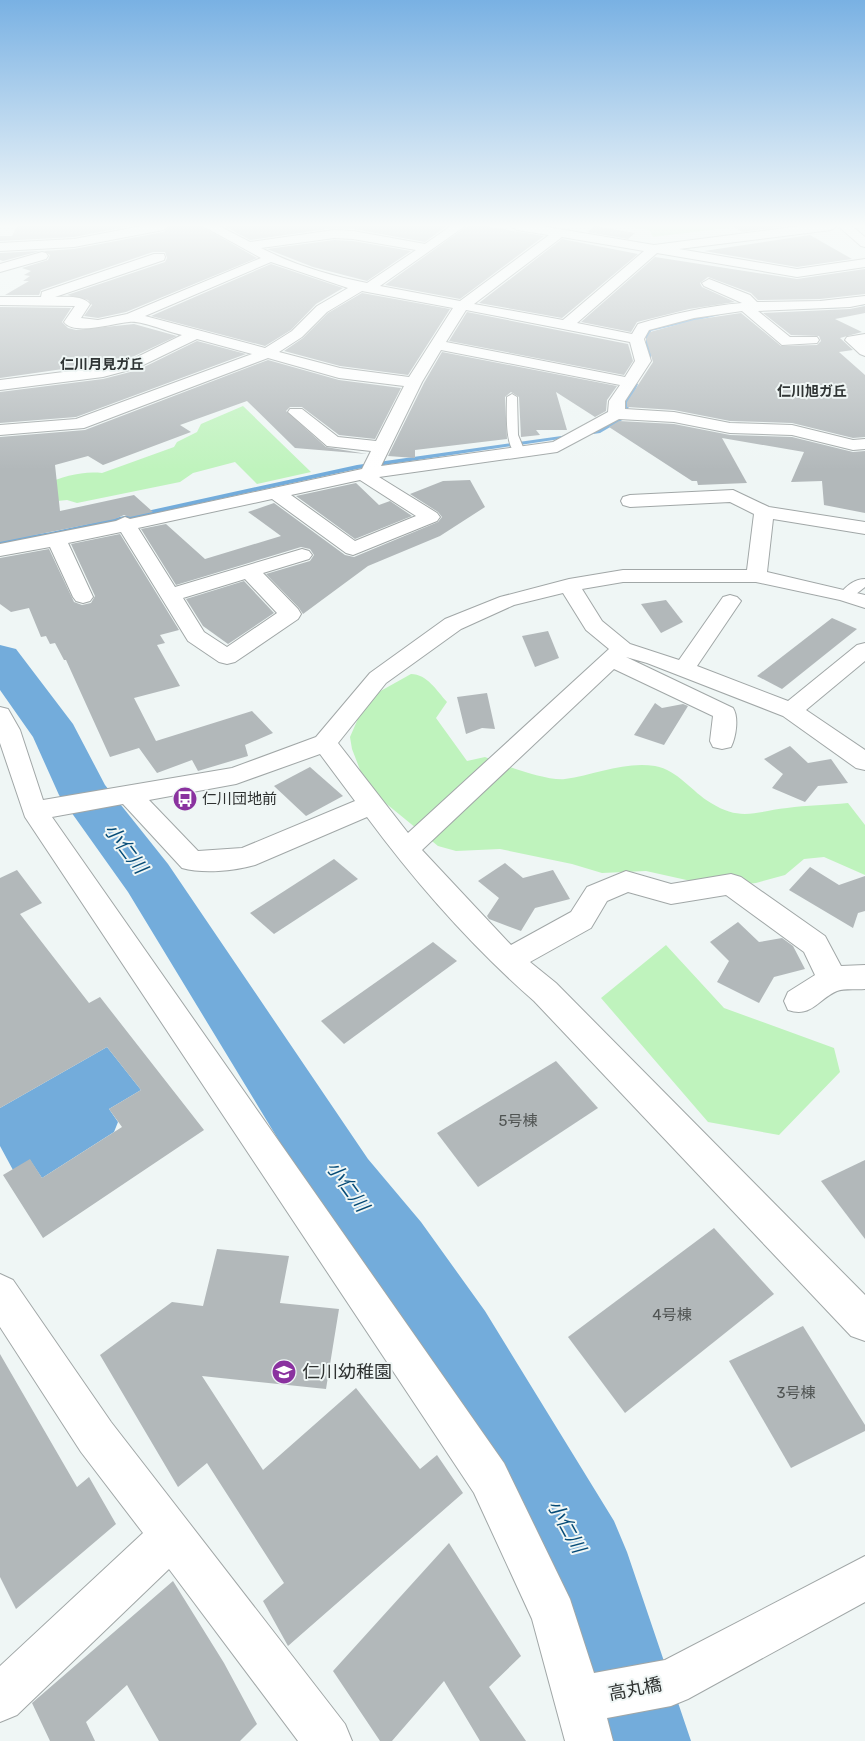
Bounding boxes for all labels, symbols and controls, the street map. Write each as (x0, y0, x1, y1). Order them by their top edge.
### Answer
district label: 仁川月見ガ丘 (60, 356, 144, 373)
district label: 仁川旭ガ丘 (777, 383, 847, 400)
bus stop icon: 仁川団地前 (172, 786, 198, 812)
place label: 仁川団地前 (202, 790, 277, 808)
water label: 小仁川 (99, 819, 153, 880)
house number: 5号棟 (499, 1112, 537, 1130)
water label: 小仁川 (322, 1156, 375, 1218)
house number: 4号棟 (652, 1306, 692, 1324)
school or university icon: 仁川幼稚園 (271, 1359, 297, 1385)
place label: 仁川幼稚園 (302, 1361, 392, 1383)
house number: 3号棟 (776, 1384, 816, 1402)
water label: 小仁川 (543, 1496, 591, 1558)
street label: 高丸橋 (606, 1673, 664, 1705)

